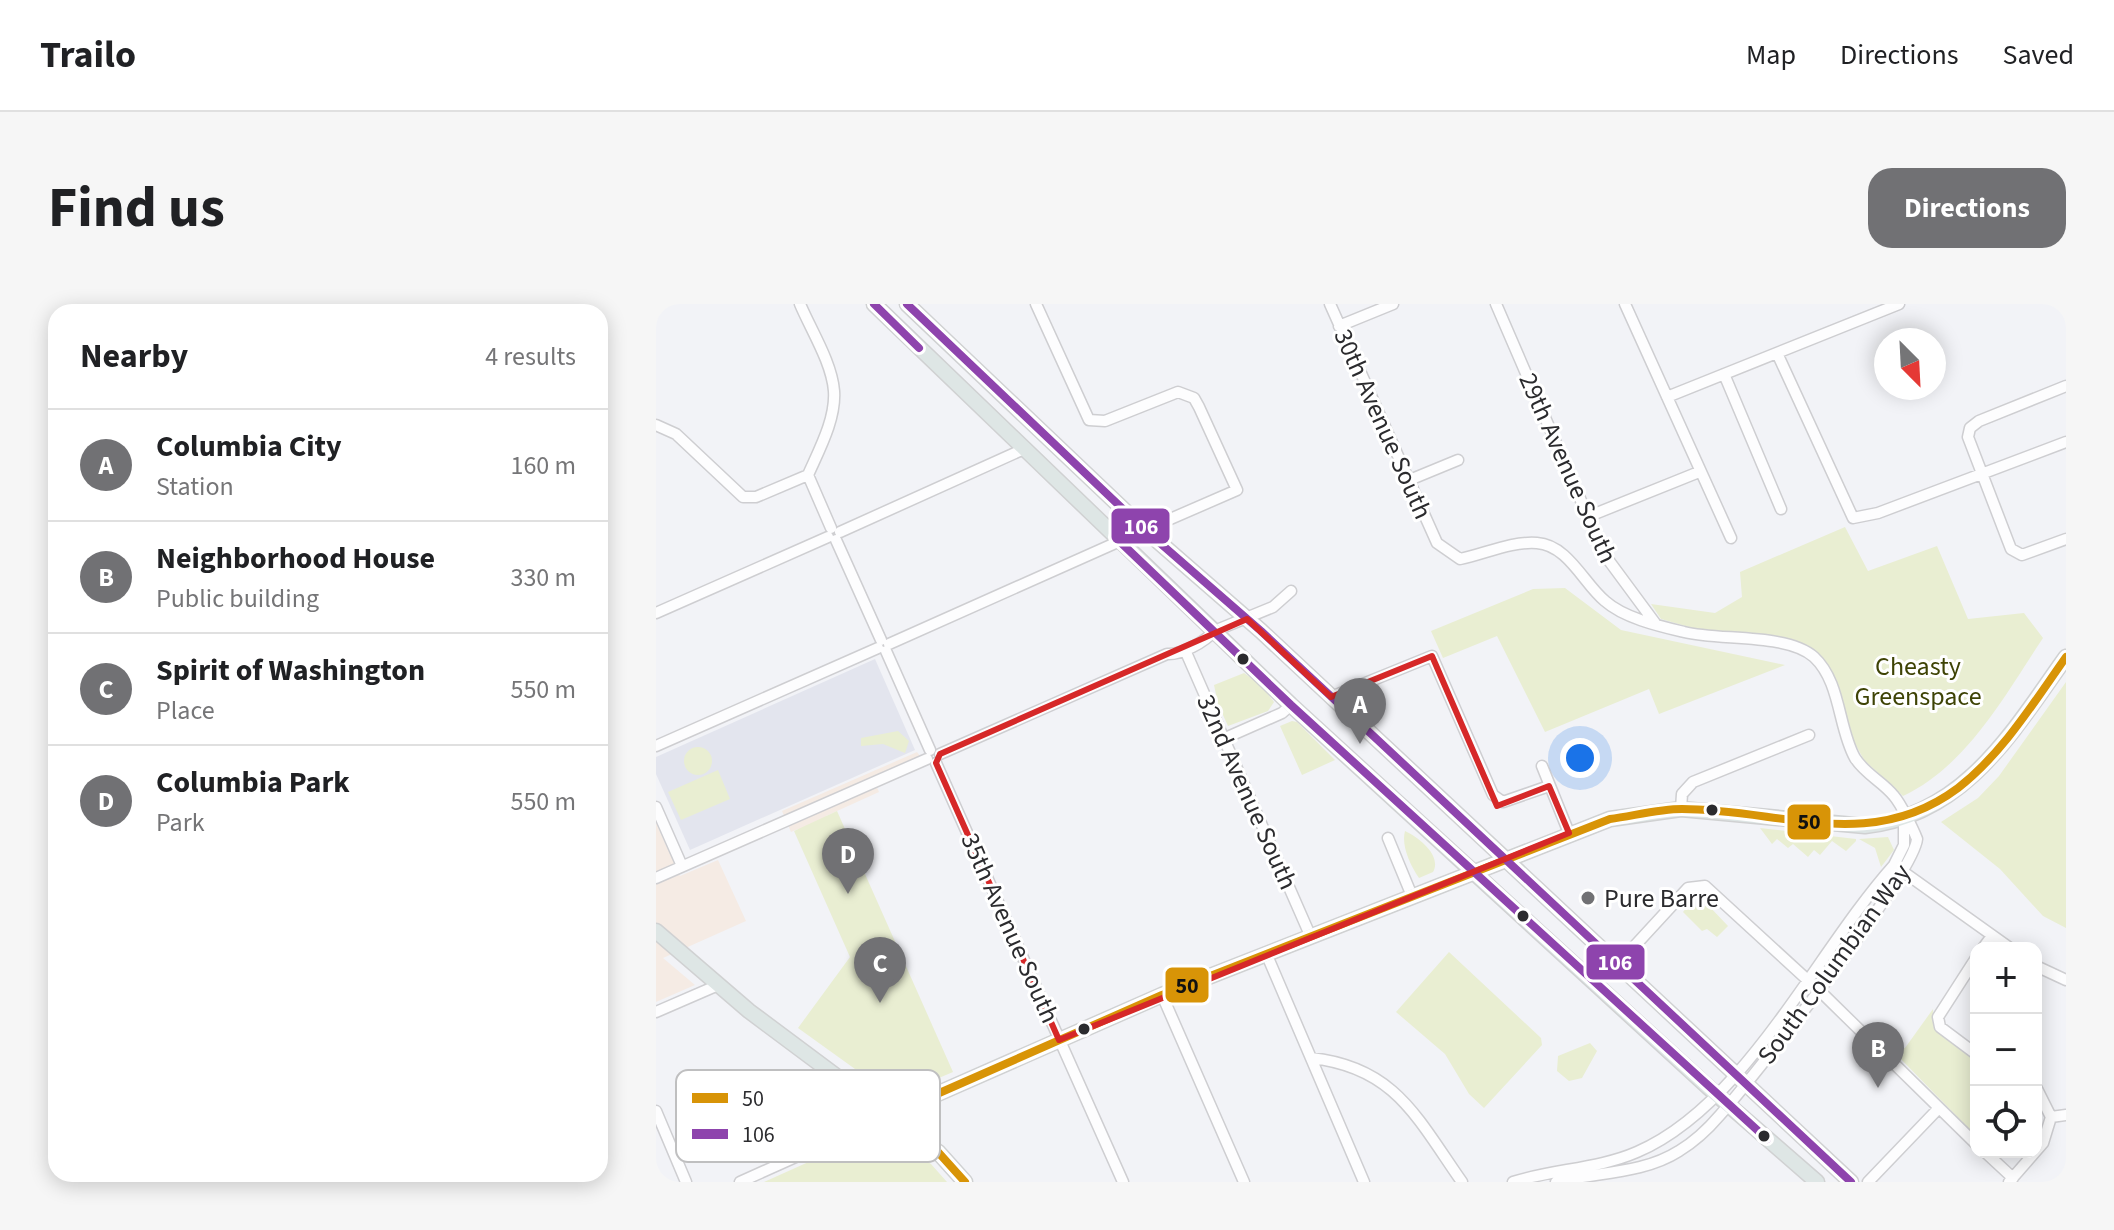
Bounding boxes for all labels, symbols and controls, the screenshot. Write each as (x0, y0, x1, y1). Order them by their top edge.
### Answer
text: Trailo (40, 28, 136, 82)
text: Map (1746, 35, 1796, 75)
text: Directions (1840, 35, 1959, 75)
text: Saved (2003, 35, 2074, 75)
button: Directions (1868, 168, 2066, 248)
text: Find us (48, 169, 225, 248)
street label: 30th Avenue South (1325, 323, 1441, 525)
north arrow (1874, 328, 1946, 400)
text: Nearby (80, 332, 188, 381)
text: 4 results (485, 338, 576, 375)
street label: 29th Avenue South (1510, 367, 1626, 569)
text: Columbia City (156, 425, 342, 468)
text: A (99, 447, 113, 484)
text: 160 m (510, 447, 576, 484)
text: Station (156, 468, 234, 505)
line badge: 106 (1110, 507, 1171, 545)
text: 106 (1124, 511, 1158, 543)
text: Neighborhood House (156, 537, 435, 580)
text: B (98, 559, 114, 596)
text: 330 m (510, 559, 576, 596)
text: Public building (156, 580, 319, 617)
park label: Cheasty Greenspace (1854, 648, 1982, 715)
text: Spirit of Washington (156, 649, 425, 692)
unlabelled marker (1235, 651, 1251, 667)
text: C (98, 671, 114, 708)
text: 550 m (510, 671, 576, 708)
pin: A (1334, 678, 1386, 744)
street label: 32nd Avenue South (1187, 689, 1307, 895)
text: Place (156, 692, 215, 729)
your location (1560, 738, 1600, 778)
text: Columbia Park (156, 761, 350, 804)
text: D (98, 783, 114, 820)
text: 550 m (510, 783, 576, 820)
unlabelled marker (1704, 802, 1720, 818)
line badge: 50 (1786, 803, 1832, 841)
text: Park (156, 804, 205, 841)
text: 50 (1797, 806, 1821, 838)
street label: 35th Avenue South (952, 827, 1068, 1029)
pin: D (822, 828, 874, 894)
street label: South Columbian Way (1748, 856, 1920, 1072)
place label: Pure Barre (1604, 880, 1719, 917)
marker: Pure Barre (1579, 889, 1597, 907)
unlabelled marker (1515, 908, 1531, 924)
pin: C (854, 937, 906, 1003)
map controls (1970, 942, 2042, 1158)
button: + (1970, 942, 2042, 1014)
line badge: 106 (1585, 943, 1646, 981)
text: 106 (1598, 947, 1632, 979)
line badge: 50 (1164, 966, 1210, 1004)
text: 50 (1175, 970, 1199, 1002)
button: − (1970, 1014, 2042, 1086)
unlabelled marker (1076, 1021, 1092, 1037)
pin: B (1852, 1022, 1904, 1088)
legend (676, 1070, 940, 1162)
text: 50 (742, 1083, 764, 1115)
button: locate (1970, 1086, 2042, 1158)
text: 106 (742, 1119, 775, 1151)
unlabelled marker (1756, 1128, 1772, 1144)

